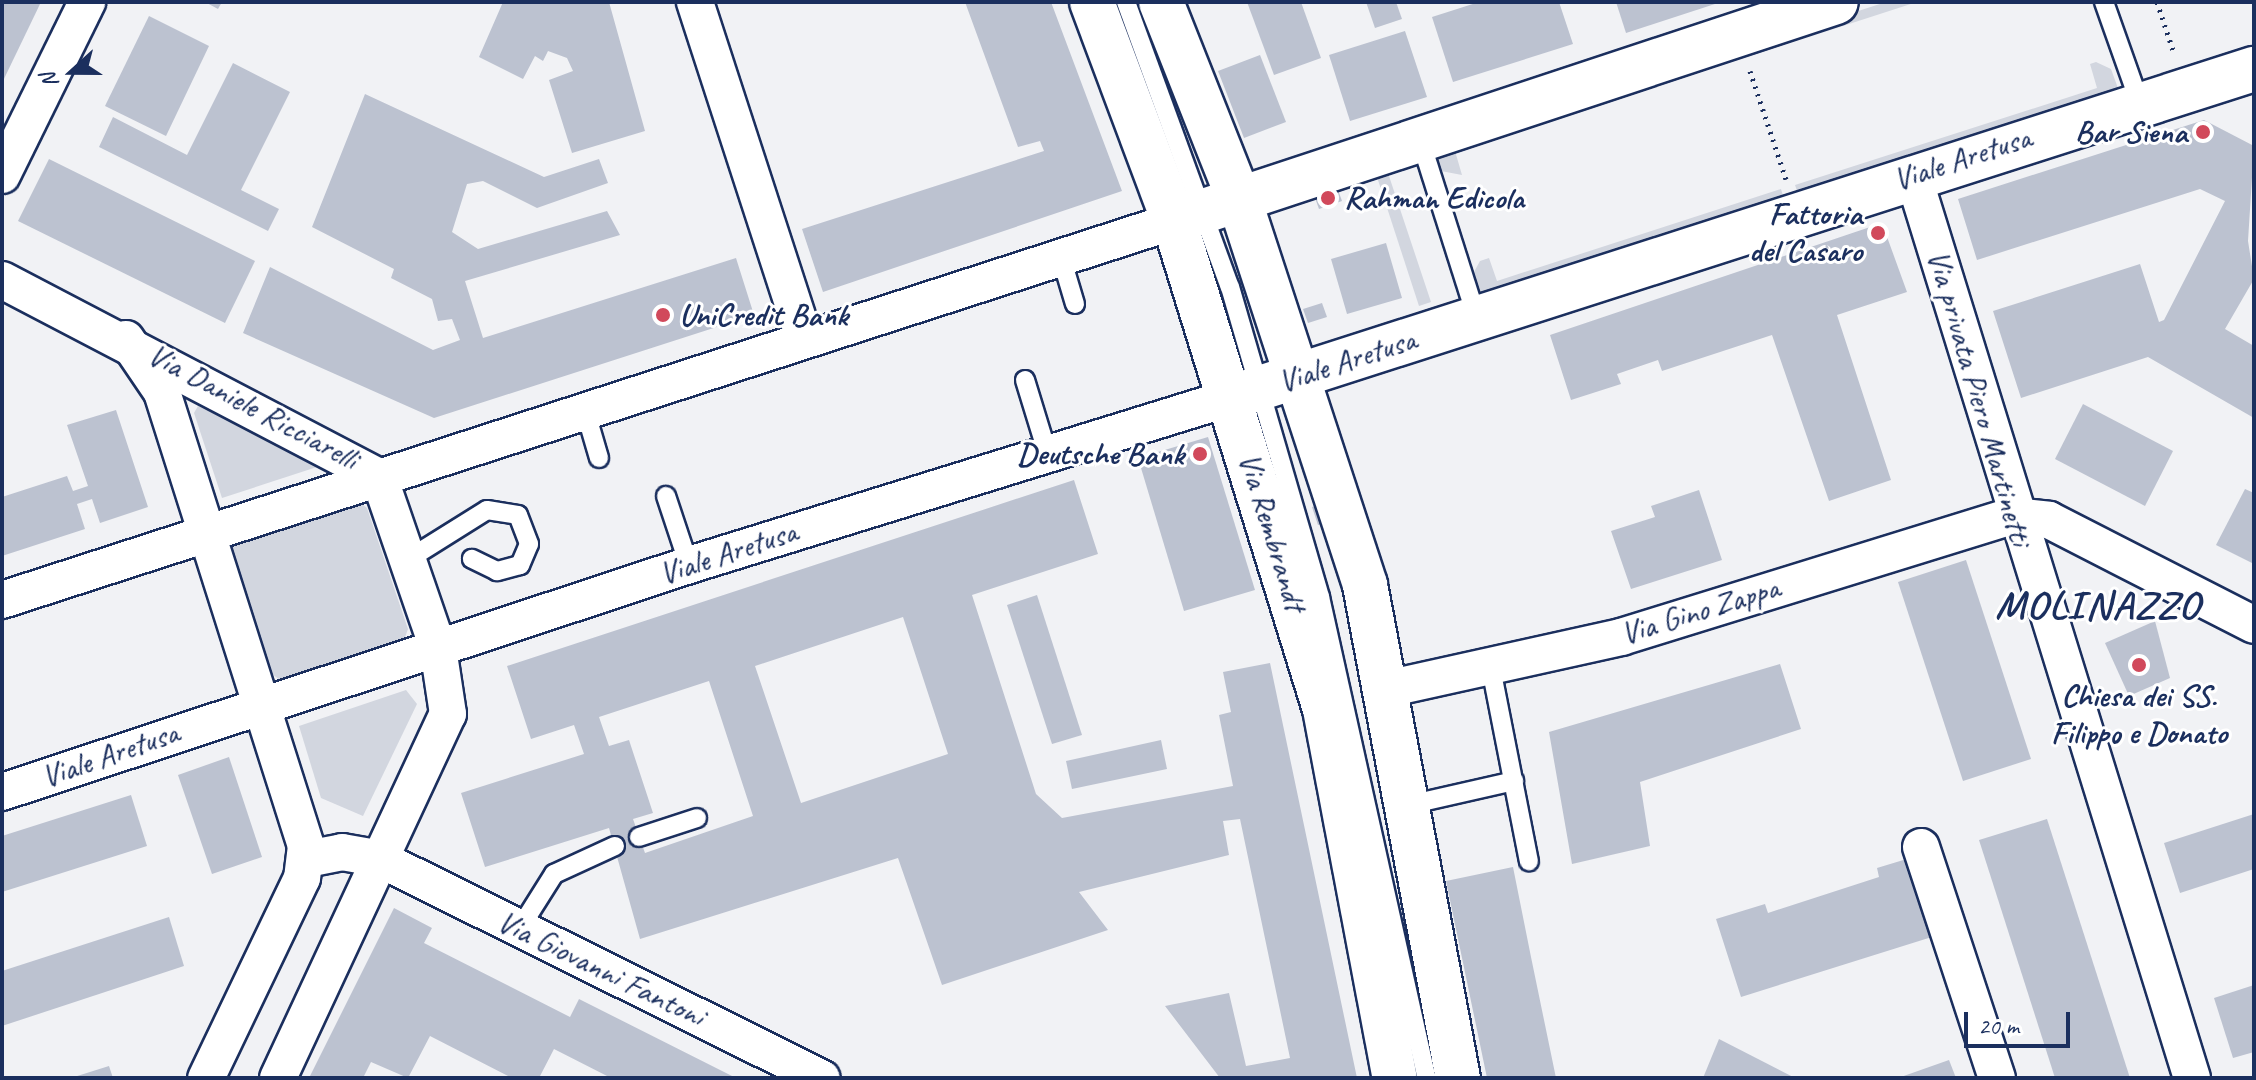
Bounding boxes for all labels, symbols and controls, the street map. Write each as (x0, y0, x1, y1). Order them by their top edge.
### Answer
north arrow (32, 32, 112, 112)
text: N (34, 69, 65, 92)
place label: Bar Siena (2075, 113, 2187, 151)
street label: Viale Aretusa (1888, 119, 2036, 199)
marker: Bar Siena (2194, 123, 2212, 141)
place label: Rahman Edicola (1344, 179, 1524, 217)
marker: Rahman Edicola (1319, 189, 1337, 207)
place label: Fattoria del Casaro (1748, 196, 1862, 271)
marker: Fattoria del Casaro (1869, 224, 1887, 242)
street label: Via privata Piero Martinetti (1918, 246, 2040, 550)
place label: UniCredit Bank (679, 296, 848, 334)
marker: UniCredit Bank (654, 306, 672, 324)
street label: Viale Aretusa (1273, 321, 1421, 401)
street label: Via Daniele Ricciarelli (141, 335, 365, 479)
place label: Deutsche Bank (1017, 435, 1184, 473)
marker: Deutsche Bank (1191, 445, 1209, 463)
street label: Via Rembrandt (1230, 448, 1314, 616)
street label: Viale Aretusa (654, 513, 802, 593)
street label: Via Gino Zappa (1616, 569, 1784, 653)
district label: MOLINAZZO (1996, 581, 2200, 629)
marker: Chiesa dei SS. Filippo e Donato (2130, 656, 2148, 674)
place label: Chiesa dei SS. Filippo e Donato (2051, 678, 2227, 753)
street label: Viale Aretusa (37, 714, 183, 796)
street label: Via Giovanni Fantoni (491, 902, 711, 1036)
scale bar (1968, 996, 2074, 1046)
text: 20 m (1978, 1011, 2019, 1041)

